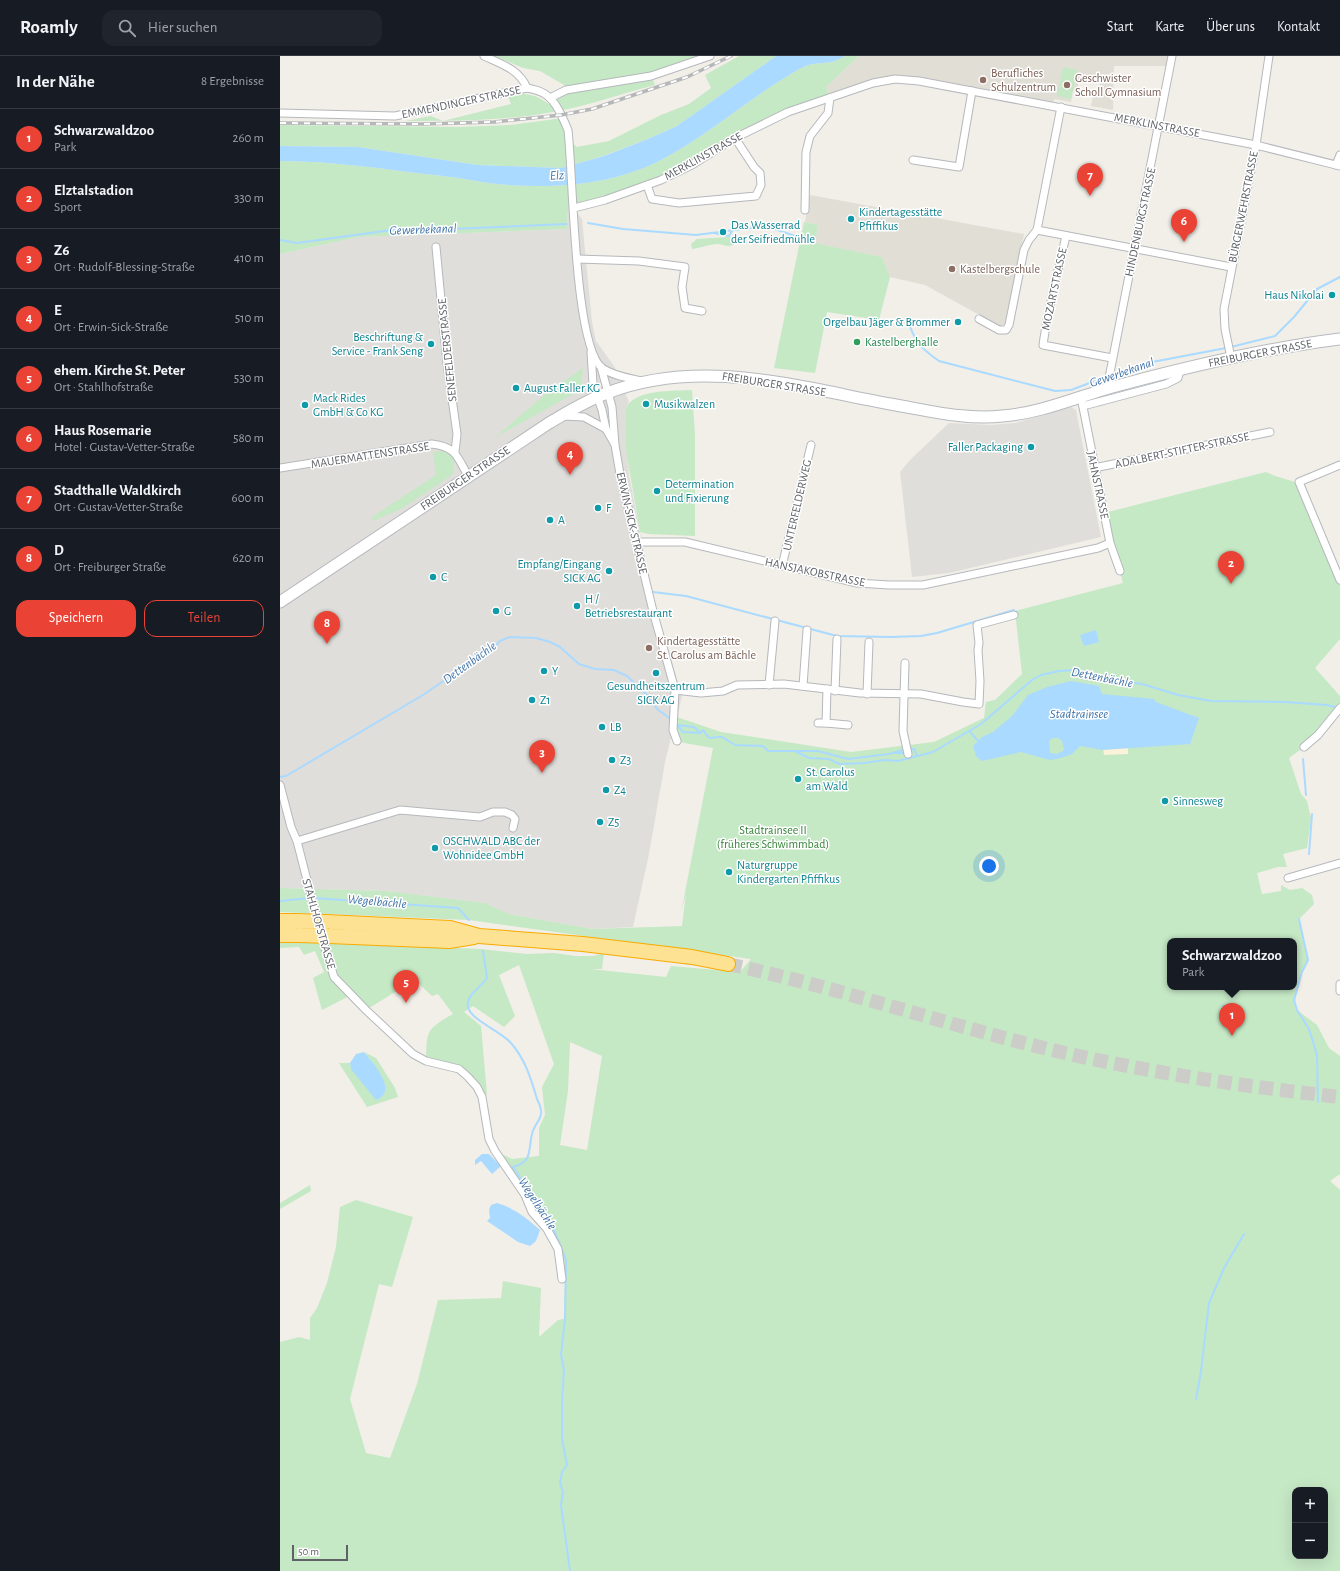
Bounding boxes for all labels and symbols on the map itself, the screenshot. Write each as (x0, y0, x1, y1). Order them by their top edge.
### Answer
place label: Berufliches Schulzentrum (991, 67, 1056, 93)
place label: Geschwister Scholl Gymnasium (1075, 72, 1161, 99)
marker: Berufliches Schulzentrum (978, 75, 988, 85)
marker: Geschwister Scholl Gymnasium (1062, 80, 1072, 90)
street label: EMMENDINGER STRASSE (400, 83, 522, 120)
street label: MERKLINSTRASSE (1113, 111, 1201, 139)
street label: MERKLINSTRASSE (662, 130, 744, 182)
street label: BÜRGERWEHRSTRASSE (1225, 150, 1260, 264)
pin: 7 (1077, 163, 1103, 196)
street label: HINDENBURGSTRASSE (1123, 166, 1157, 278)
water label: Elz (549, 169, 565, 183)
place label: Kindertagesstätte Pfiffikus (859, 206, 942, 232)
pin: 6 (1171, 209, 1197, 242)
marker: Kindertagesstätte Pfiffikus (846, 214, 856, 224)
place label: Das Wasserrad der Seifriedmühle (731, 219, 815, 245)
water label: Gewerbekanal (389, 222, 457, 238)
marker: Das Wasserrad der Seifriedmühle (718, 227, 728, 237)
street label: MOZARTSTRASSE (1039, 246, 1069, 331)
place label: Kastelbergschule (960, 263, 1040, 275)
marker: Kastelbergschule (947, 264, 957, 274)
place label: Haus Nikolai (1264, 289, 1324, 301)
marker: Haus Nikolai (1327, 290, 1337, 300)
street label: SENEFELDERSTRASSE (436, 298, 458, 402)
place label: Orgelbau Jäger & Brommer (823, 316, 950, 328)
marker: Orgelbau Jäger & Brommer (953, 317, 963, 327)
place label: Beschriftung & Service - Frank Seng (332, 331, 424, 357)
place label: Kastelberghalle (865, 336, 938, 348)
marker: Kastelberghalle (852, 337, 862, 347)
street label: FREIBURGER STRASSE (1207, 337, 1313, 369)
marker: Beschriftung & Service - Frank Seng (426, 339, 436, 349)
water label: Gewerbekanal (1088, 356, 1156, 390)
street label: FREIBURGER STRASSE (721, 370, 827, 398)
place label: August Faller KG (524, 382, 600, 394)
marker: August Faller KG (511, 383, 521, 393)
place label: Mack Rides GmbH & Co KG (313, 392, 383, 418)
place label: Musikwalzen (654, 398, 715, 410)
marker: Musikwalzen (641, 399, 651, 409)
marker: Mack Rides GmbH & Co KG (300, 400, 310, 410)
street label: ADALBERT-STIFTER-STRASSE (1114, 430, 1250, 470)
street label: MAUERMATTENSTRASSE (310, 440, 430, 470)
place label: Faller Packaging (948, 441, 1023, 453)
pin: 4 (557, 442, 583, 475)
marker: Faller Packaging (1026, 442, 1036, 452)
street label: FREIBURGER STRASSE (418, 444, 512, 512)
street label: JAHNSTRASSE (1085, 450, 1111, 520)
street label: UNTERFELDERWEG (781, 458, 813, 552)
street label: ERWIN-SICK-STRASSE (614, 471, 650, 575)
place label: Determination und Fixierung (665, 478, 734, 504)
marker: Determination und Fixierung (652, 486, 662, 496)
place label: F (606, 502, 612, 514)
marker: F (593, 503, 603, 513)
place label: A (558, 514, 565, 526)
marker: A (545, 515, 555, 525)
pin: 2 (1218, 551, 1244, 584)
street label: HANSJAKOBSTRASSE (764, 556, 866, 589)
place label: Empfang/Eingang SICK AG (517, 558, 601, 584)
marker: Empfang/Eingang SICK AG (604, 566, 614, 576)
place label: C (441, 571, 447, 583)
marker: C (428, 572, 438, 582)
place label: H / Betriebsrestaurant (585, 593, 672, 619)
marker: H / Betriebsrestaurant (572, 601, 582, 611)
place label: G (504, 605, 511, 617)
marker: G (491, 606, 501, 616)
pin: 8 (314, 611, 340, 644)
place label: Kindertagesstätte St. Carolus am Bächle (657, 635, 756, 661)
water label: Dettenbächle (441, 639, 499, 687)
marker: Kindertagesstätte St. Carolus am Bächle (644, 643, 654, 653)
place label: Y (552, 665, 559, 677)
marker: Y (539, 666, 549, 676)
water label: Dettenbächle (1070, 666, 1134, 690)
marker: Gesundheitszentrum SICK AG (651, 668, 661, 678)
place label: Gesundheitszentrum SICK AG (607, 680, 705, 706)
place label: Z1 (540, 694, 550, 706)
marker: Z1 (527, 695, 537, 705)
water label: Stadtrainsee (1050, 708, 1108, 721)
place label: LB (610, 721, 621, 733)
marker: LB (597, 722, 607, 732)
pin: 3 (529, 740, 555, 773)
place label: Z3 (620, 754, 631, 766)
marker: Z3 (607, 755, 617, 765)
place label: St. Carolus am Wald (806, 766, 855, 792)
marker: St. Carolus am Wald (793, 774, 803, 784)
place label: Z4 (614, 784, 626, 796)
marker: Z4 (601, 785, 611, 795)
place label: Sinnesweg (1173, 795, 1223, 807)
marker: Sinnesweg (1160, 796, 1170, 806)
place label: Z5 (608, 816, 619, 828)
marker: Z5 (595, 817, 605, 827)
park label: Stadtrainsee II (früheres Schwimmbad) (717, 824, 829, 850)
place label: OSCHWALD ABC der Wohnidee GmbH (443, 835, 540, 861)
marker: OSCHWALD ABC der Wohnidee GmbH (430, 843, 440, 853)
your location (979, 856, 999, 876)
place label: Naturgruppe Kindergarten Pfiffikus (737, 859, 840, 885)
marker: Naturgruppe Kindergarten Pfiffikus (724, 867, 734, 877)
street label: STAHLHOFSTRASSE (300, 877, 338, 971)
water label: Wegelbächle (347, 893, 407, 911)
pin: 5 (393, 970, 419, 1003)
pin: 1 (1219, 1003, 1245, 1036)
water label: Wegelbächle (515, 1176, 559, 1232)
scale bar (292, 1543, 348, 1562)

